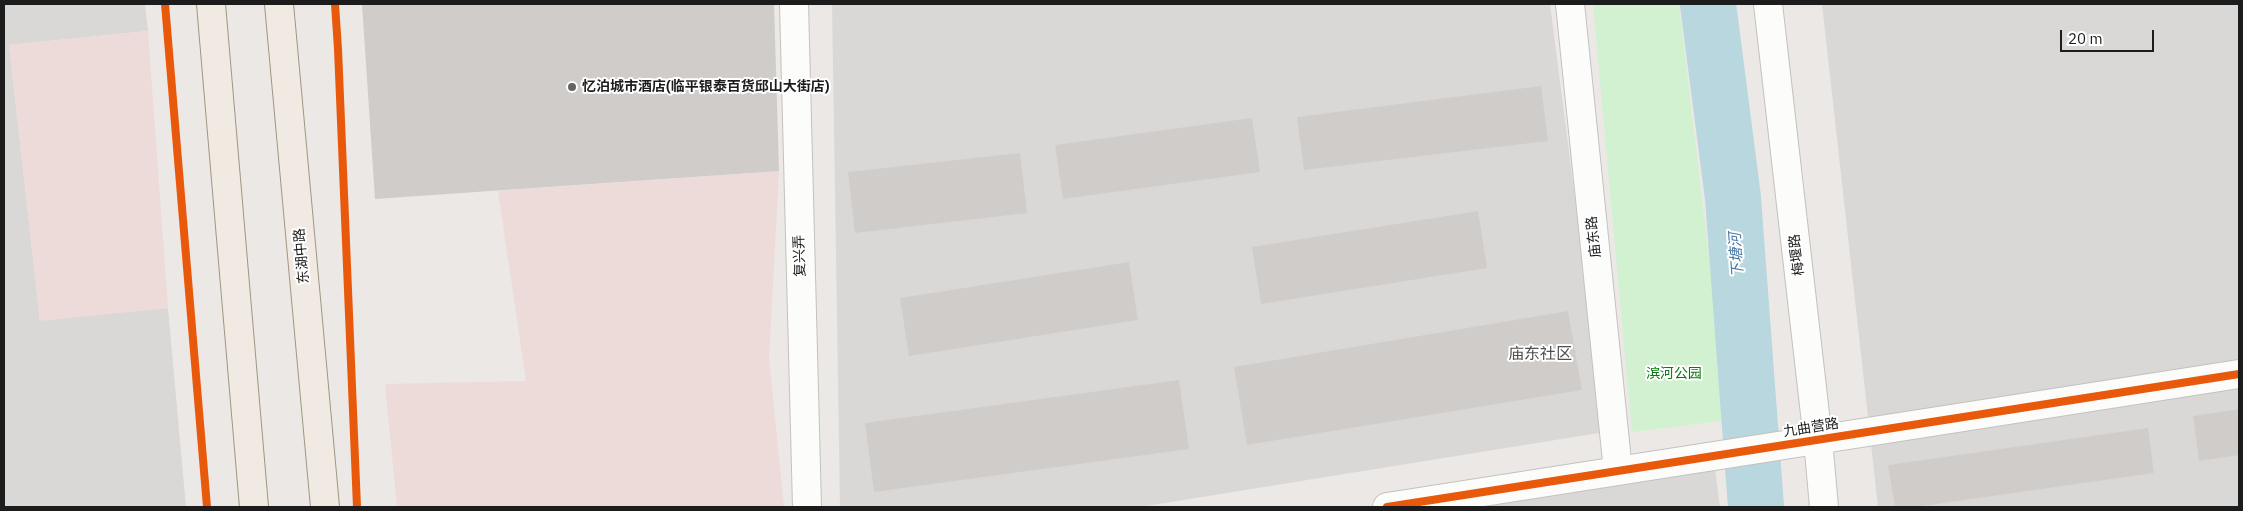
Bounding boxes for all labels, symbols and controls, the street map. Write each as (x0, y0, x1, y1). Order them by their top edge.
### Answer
scale bar (2063, 20, 2157, 52)
text: 20 m (2068, 29, 2103, 48)
place label: 忆泊城市酒店(临平银泰百货邱山大街店) (582, 79, 829, 95)
marker: 忆泊城市酒店(临平银泰百货邱山大街店) (566, 81, 578, 93)
street label: 庙东路 (1583, 215, 1605, 259)
street label: 东湖中路 (291, 227, 313, 285)
water label: 下塘河 (1726, 232, 1748, 278)
street label: 梅堰路 (1786, 233, 1808, 277)
street label: 复兴弄 (791, 235, 809, 277)
district label: 庙东社区 (1508, 344, 1572, 364)
park label: 滨河公园 (1646, 366, 1702, 382)
street label: 九曲营路 (1782, 415, 1840, 441)

